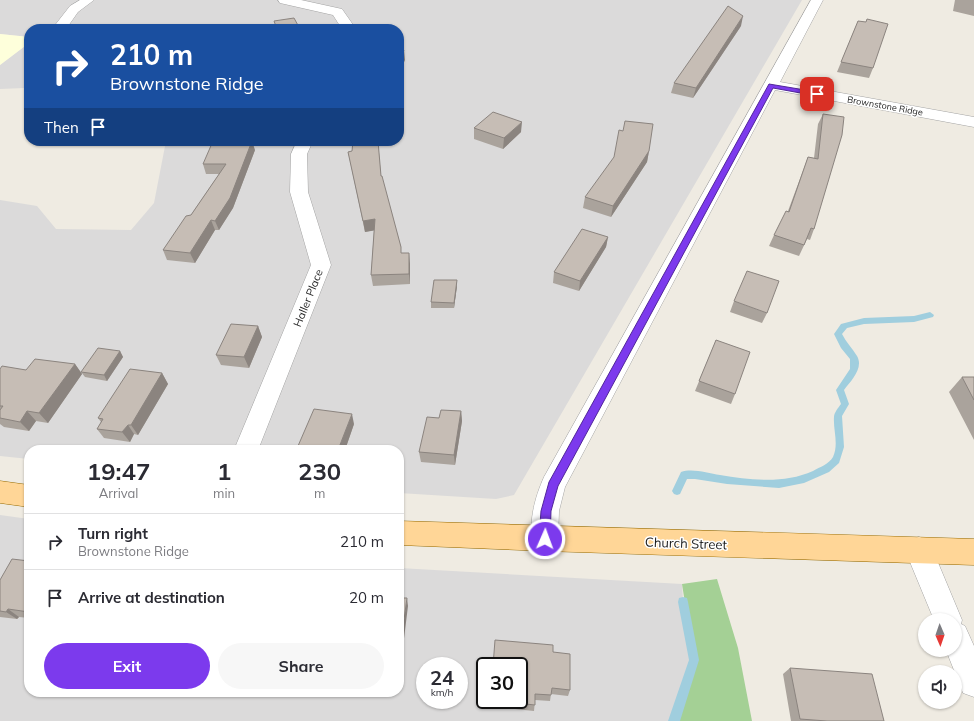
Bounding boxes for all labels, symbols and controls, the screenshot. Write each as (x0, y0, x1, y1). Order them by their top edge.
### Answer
text: 210 m (110, 37, 193, 72)
icon: right (44, 40, 96, 92)
text: Brownstone Ridge (110, 72, 264, 95)
pin (800, 77, 834, 111)
icon: arrive (806, 83, 828, 105)
street label: Brownstone Ridge (846, 93, 924, 118)
icon: arrive (87, 116, 109, 138)
text: Then (44, 118, 79, 137)
street label: Haller Place (290, 267, 326, 329)
text: 19:47 (87, 456, 150, 486)
text: 1 (217, 456, 231, 486)
text: 230 (298, 456, 341, 486)
text: Arrival (99, 485, 138, 501)
text: min (213, 485, 235, 501)
text: m (314, 485, 325, 501)
position arrow (524, 518, 566, 560)
text: Turn right (78, 524, 148, 543)
icon: right (44, 531, 66, 553)
text: 210 m (340, 532, 384, 551)
street label: Church Street (645, 534, 728, 552)
text: Brownstone Ridge (78, 543, 189, 559)
icon: arrive (44, 587, 66, 609)
text: Arrive at destination (78, 588, 225, 607)
text: 20 m (349, 588, 384, 607)
north arrow (918, 613, 962, 657)
map controls (918, 613, 962, 709)
button: Exit (44, 643, 210, 689)
button: Share (218, 643, 384, 689)
speed limit sign: 30 (476, 657, 528, 709)
text: 24 (430, 665, 454, 690)
button: sound (918, 665, 962, 709)
text: km/h (431, 686, 453, 699)

